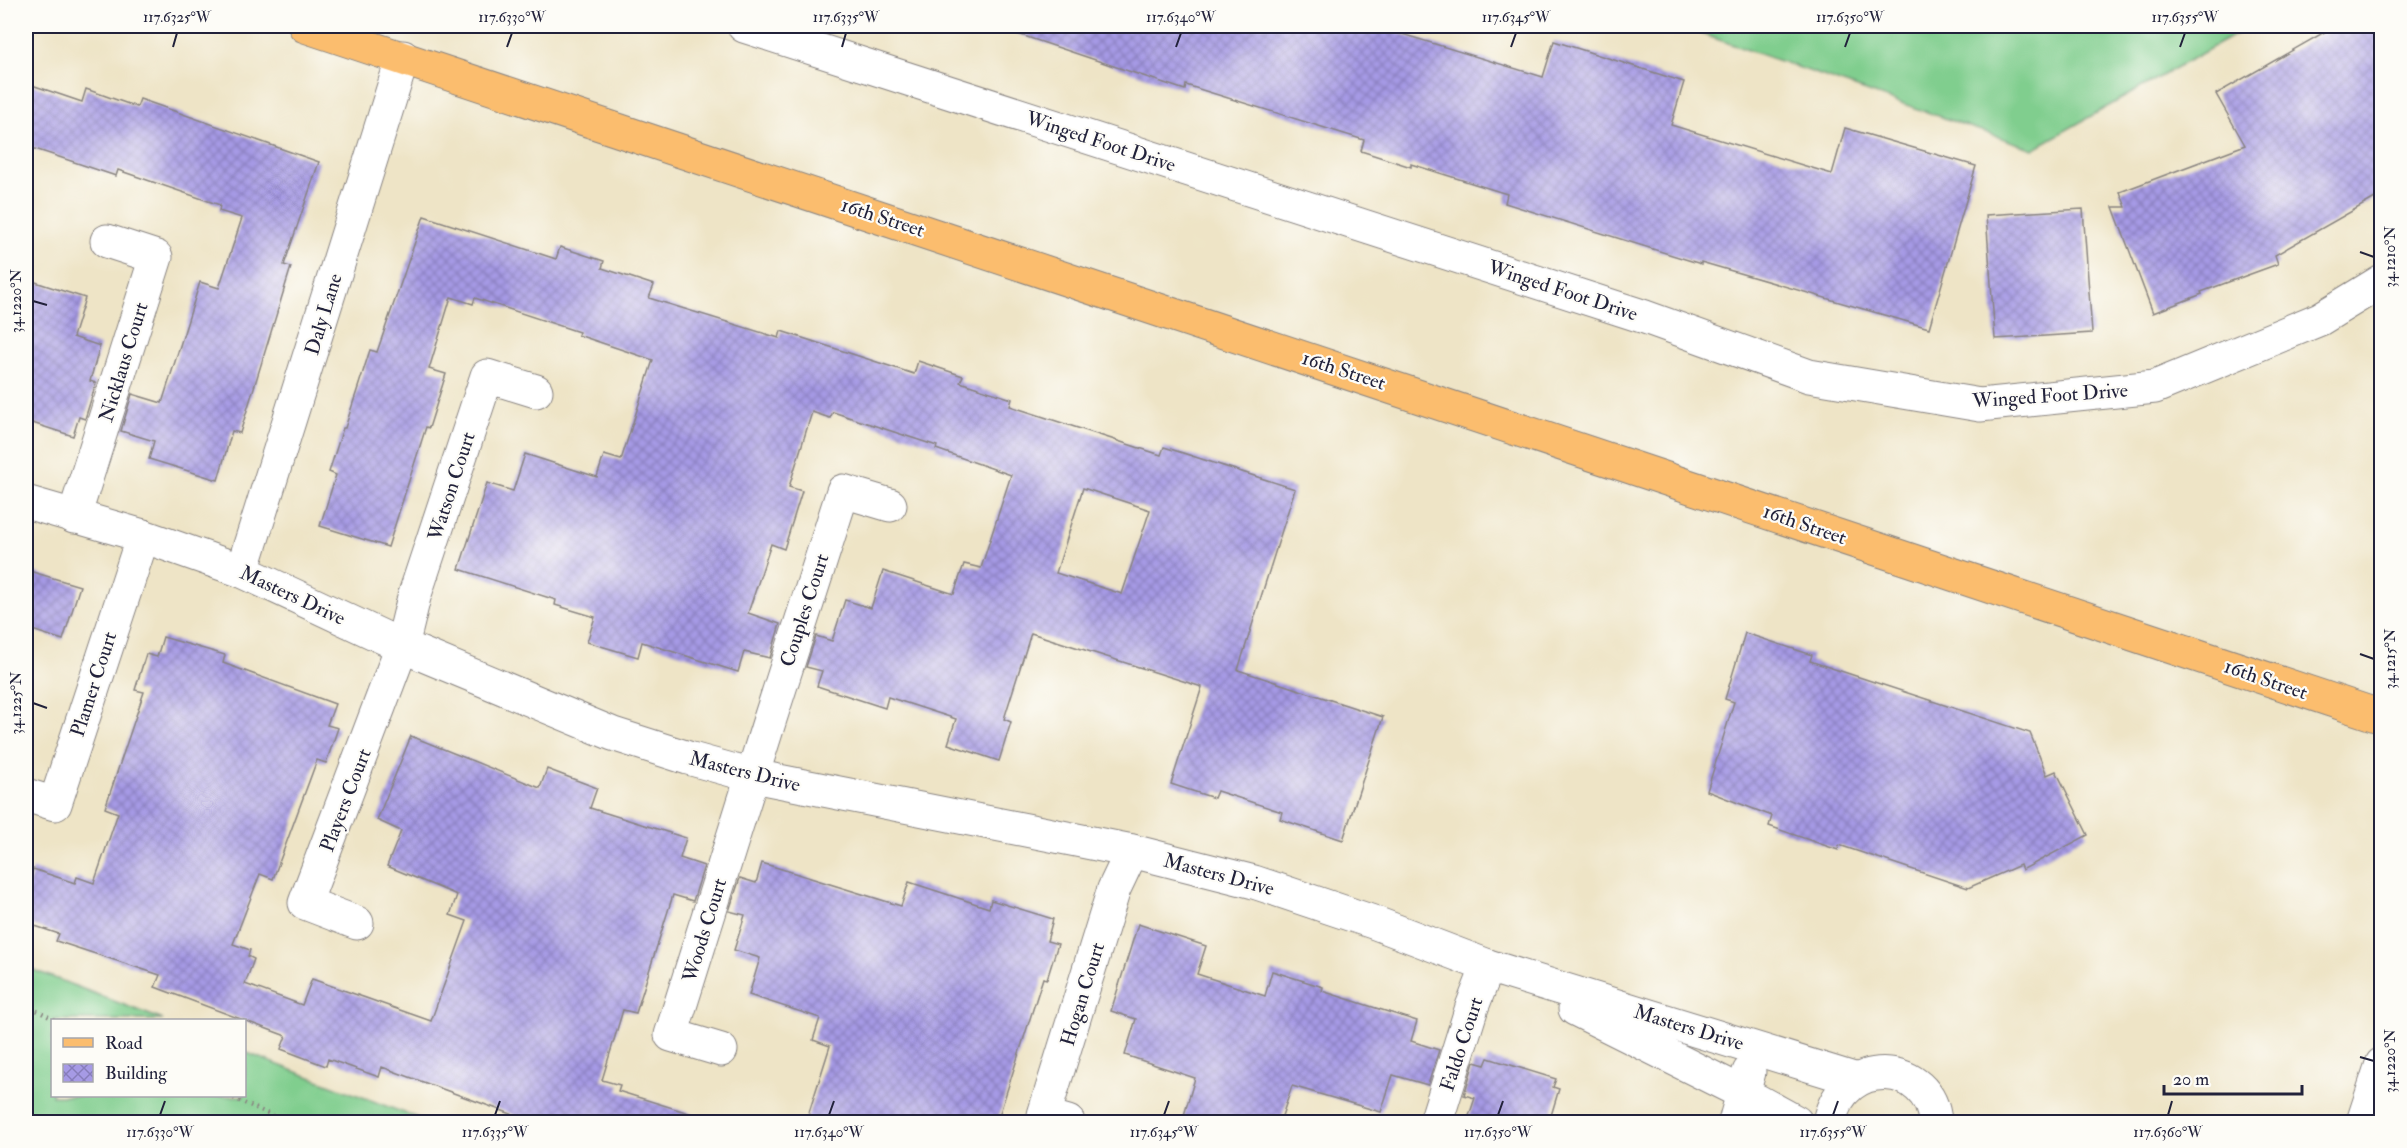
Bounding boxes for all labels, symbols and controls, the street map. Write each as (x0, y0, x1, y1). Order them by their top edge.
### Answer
text: 117.6325°W (143, 8, 212, 27)
text: 117.6330°W (478, 8, 546, 27)
text: 117.6335°W (813, 8, 880, 27)
text: 117.6340°W (1146, 8, 1217, 27)
text: 117.6345°W (1482, 8, 1551, 27)
text: 117.6350°W (1816, 8, 1885, 27)
text: 117.6355°W (2151, 8, 2219, 27)
street label: Winged Foot Drive (1022, 105, 1179, 177)
street label: 16th Street (838, 192, 928, 243)
text: 34.1210°N (2381, 226, 2400, 288)
street label: Winged Foot Drive (1484, 254, 1641, 326)
text: 34.1220°N (7, 268, 26, 333)
street label: Daly Lane (299, 270, 348, 358)
street label: Nicklaus Court (93, 299, 154, 425)
street label: 16th Street (1299, 345, 1389, 396)
street label: Winged Foot Drive (1970, 378, 2129, 413)
street label: Watson Court (422, 428, 481, 545)
street label: 16th Street (1760, 499, 1850, 551)
street label: Couples Court (774, 550, 836, 670)
street label: Masters Drive (236, 560, 349, 631)
street label: Plamer Court (65, 628, 122, 740)
text: 34.1215°N (2381, 628, 2400, 689)
street label: 16th Street (2221, 654, 2311, 706)
text: 34.1225°N (7, 671, 26, 734)
street label: Players Court (314, 744, 377, 856)
street label: Masters Drive (687, 746, 803, 797)
street label: Masters Drive (1161, 848, 1277, 901)
street label: Woods Court (677, 875, 732, 986)
street label: Hogan Court (1055, 939, 1110, 1049)
street label: Faldo Court (1435, 993, 1489, 1094)
street label: Masters Drive (1631, 999, 1747, 1056)
legend (51, 1019, 246, 1097)
text: 34.1220°N (2381, 1028, 2400, 1093)
text: Road (105, 1032, 143, 1055)
scale bar (2164, 1058, 2302, 1096)
text: Building (105, 1062, 168, 1085)
text: 20 m (2173, 1068, 2209, 1091)
text: 117.6330°W (126, 1123, 194, 1142)
text: 117.6335°W (462, 1123, 529, 1142)
text: 117.6340°W (794, 1123, 865, 1142)
text: 117.6345°W (1130, 1123, 1199, 1142)
text: 117.6350°W (1464, 1123, 1533, 1142)
text: 117.6355°W (1799, 1123, 1867, 1142)
text: 117.6360°W (2133, 1123, 2203, 1142)

